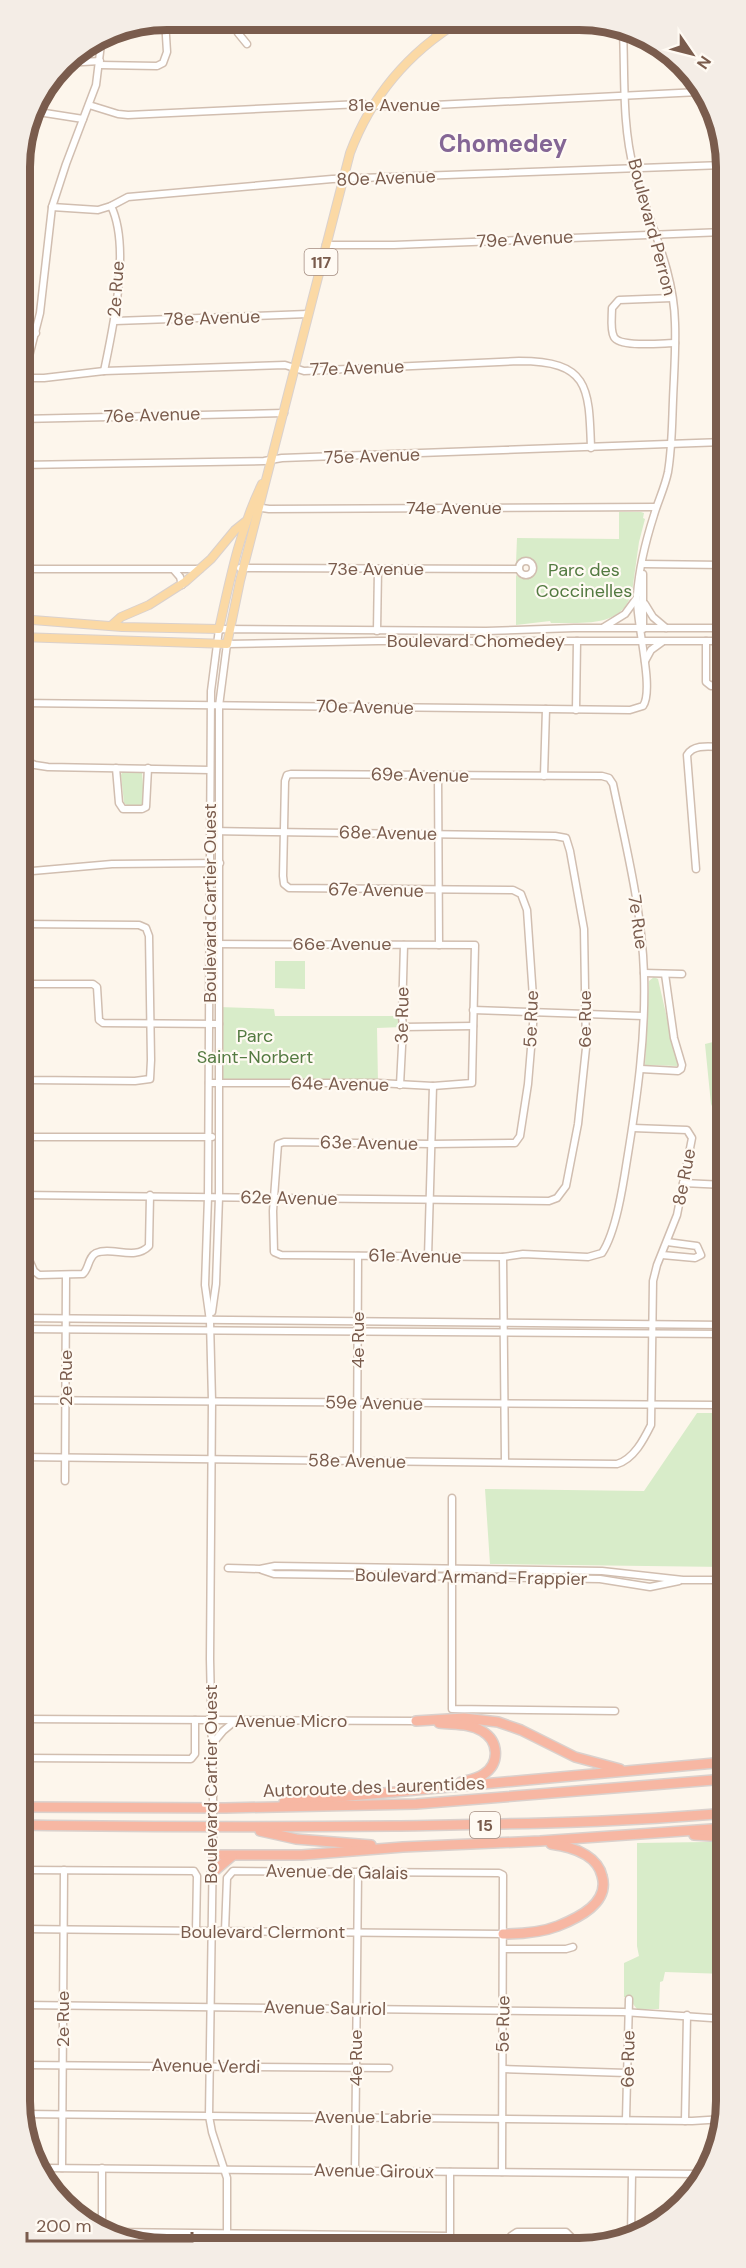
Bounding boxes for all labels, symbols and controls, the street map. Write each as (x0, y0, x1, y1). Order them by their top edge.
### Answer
north arrow (662, 24, 722, 84)
text: N (692, 52, 716, 73)
street label: 81e Avenue (348, 93, 440, 117)
district label: Chomedey (439, 128, 568, 159)
street label: Boulevard Perron (622, 156, 682, 298)
street label: 80e Avenue (336, 164, 436, 192)
street label: 79e Avenue (476, 224, 574, 254)
road number: 117 (304, 249, 338, 275)
street label: 2e Rue (102, 260, 130, 318)
street label: 78e Avenue (163, 304, 261, 332)
street label: 77e Avenue (309, 354, 405, 382)
street label: 76e Avenue (103, 401, 201, 429)
street label: 75e Avenue (323, 442, 421, 470)
street label: 74e Avenue (406, 496, 502, 520)
street label: 73e Avenue (328, 557, 424, 581)
park label: Parc des Coccinelles (536, 558, 632, 603)
street label: Boulevard Chomedey (387, 629, 565, 653)
street label: 70e Avenue (316, 694, 414, 720)
street label: 69e Avenue (371, 762, 469, 788)
street label: Boulevard Cartier Ouest (198, 803, 222, 1003)
street label: 68e Avenue (339, 820, 437, 846)
street label: 67e Avenue (328, 877, 424, 903)
street label: 7e Rue (622, 893, 654, 951)
street label: 66e Avenue (293, 932, 391, 956)
street label: 3e Rue (390, 986, 414, 1044)
street label: 5e Rue (518, 990, 544, 1048)
street label: 6e Rue (573, 990, 597, 1048)
park label: Parc Saint-Norbert (197, 1024, 313, 1069)
street label: 64e Avenue (291, 1071, 389, 1097)
street label: 63e Avenue (320, 1130, 418, 1156)
street label: 8e Rue (667, 1147, 701, 1207)
street label: 62e Avenue (240, 1185, 338, 1211)
street label: 61e Avenue (368, 1243, 462, 1269)
street label: 4e Rue (346, 1311, 370, 1369)
street label: 2e Rue (54, 1350, 78, 1406)
street label: 59e Avenue (325, 1390, 423, 1416)
street label: 58e Avenue (308, 1448, 406, 1474)
street label: Boulevard Armand-Frappier (355, 1563, 588, 1591)
street label: Boulevard Cartier Ouest (199, 1684, 223, 1884)
street label: Avenue Micro (235, 1709, 347, 1733)
street label: Autoroute des Laurentides (262, 1771, 486, 1803)
road number: 15 (470, 1812, 500, 1838)
street label: Avenue de Galais (265, 1859, 409, 1885)
street label: Boulevard Clermont (181, 1920, 345, 1944)
street label: 2e Rue (51, 1991, 75, 2047)
street label: Avenue Sauriol (264, 1995, 386, 2021)
street label: 5e Rue (491, 1995, 515, 2053)
street label: 4e Rue (344, 2029, 368, 2087)
street label: 6e Rue (615, 2030, 641, 2088)
street label: Avenue Verdi (151, 2053, 261, 2079)
street label: Avenue Labrie (314, 2105, 432, 2129)
street label: Avenue Giroux (314, 2158, 434, 2184)
scale bar (27, 2205, 192, 2243)
text: 200 m (36, 2214, 92, 2238)

